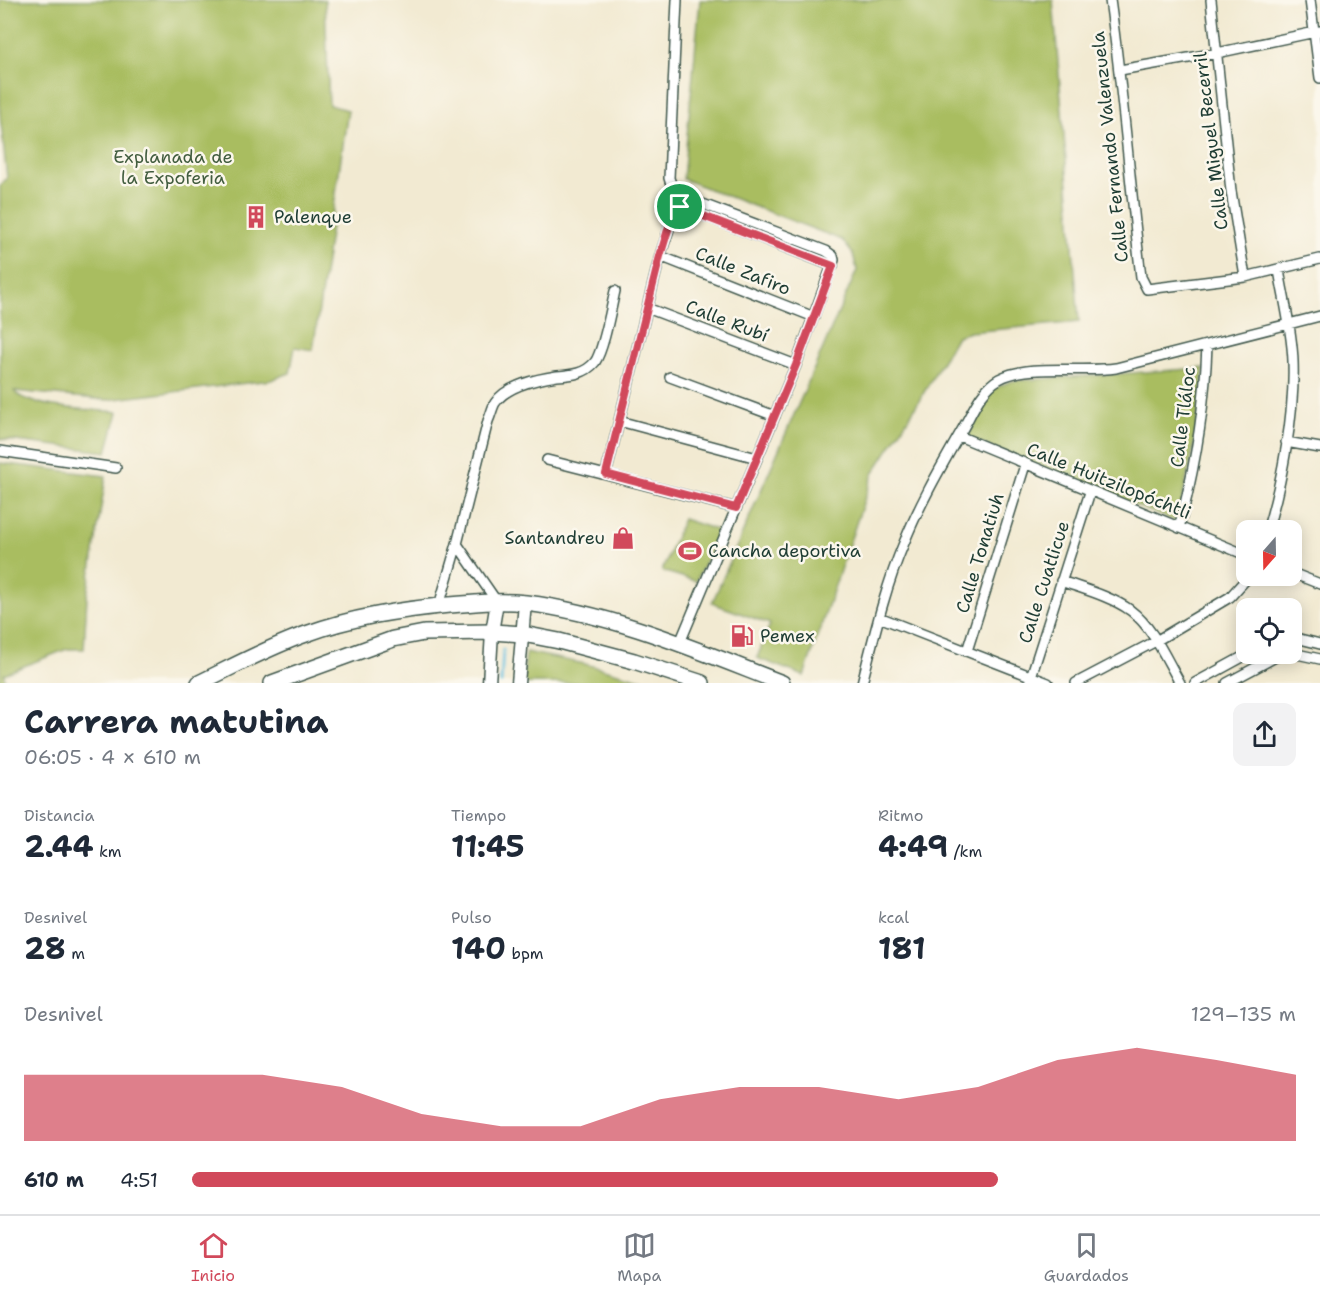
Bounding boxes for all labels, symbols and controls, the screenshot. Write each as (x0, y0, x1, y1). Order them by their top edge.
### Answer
street label: Calle Fernando Valenzuela (1086, 30, 1134, 264)
street label: Calle Miguel Becerril (1188, 50, 1234, 231)
park label: Explanada de la Expoferia (113, 145, 233, 190)
pin (654, 181, 705, 232)
icon: arrive (663, 190, 696, 223)
building icon: Palenque (243, 204, 269, 230)
place label: Palenque (274, 205, 352, 229)
street label: Calle Zafiro (692, 241, 794, 301)
street label: Calle Rubí (682, 294, 772, 348)
street label: Calle Tláloc (1165, 365, 1201, 469)
street label: Calle Huitzilopóchtli (1023, 437, 1195, 525)
street label: Calle Tonatiuh (950, 490, 1010, 616)
street label: Calle Cuatlicue (1013, 518, 1075, 646)
north arrow (1236, 520, 1302, 586)
map controls (1236, 520, 1302, 664)
shop icon: Santandreu (610, 525, 636, 551)
place label: Santandreu (505, 526, 605, 550)
sports icon: Cancha deportiva (677, 538, 703, 564)
place label: Cancha deportiva (708, 539, 861, 563)
button: locate (1236, 598, 1302, 664)
fuel station icon: Pemex (729, 623, 755, 649)
place label: Pemex (760, 624, 815, 648)
text: Carrera matutina (24, 699, 329, 744)
button: share (1233, 703, 1296, 766)
text: 06:05 · 4 × 610 m (24, 744, 201, 770)
text: Distancia (24, 805, 95, 826)
text: Tiempo (451, 805, 506, 826)
text: Ritmo (878, 805, 923, 826)
text: 2.44 (24, 826, 93, 867)
text: 11:45 (451, 826, 524, 867)
text: 4:49 (878, 826, 948, 867)
text: km (93, 841, 122, 862)
text: /km (948, 841, 982, 862)
text: Desnivel (24, 907, 87, 928)
text: Pulso (451, 907, 492, 928)
text: kcal (878, 907, 909, 928)
text: 28 (24, 928, 66, 969)
text: 140 (451, 928, 506, 969)
text: 181 (878, 928, 926, 969)
text: m (66, 943, 85, 964)
text: bpm (506, 943, 544, 964)
text: Desnivel (24, 1001, 103, 1027)
text: 129–135 m (1191, 1001, 1296, 1027)
text: 610 m (24, 1167, 84, 1193)
text: 4:51 (120, 1167, 158, 1193)
tab: Inicio (191, 1229, 235, 1286)
tab: Mapa (617, 1229, 662, 1286)
tab: Guardados (1044, 1229, 1129, 1286)

